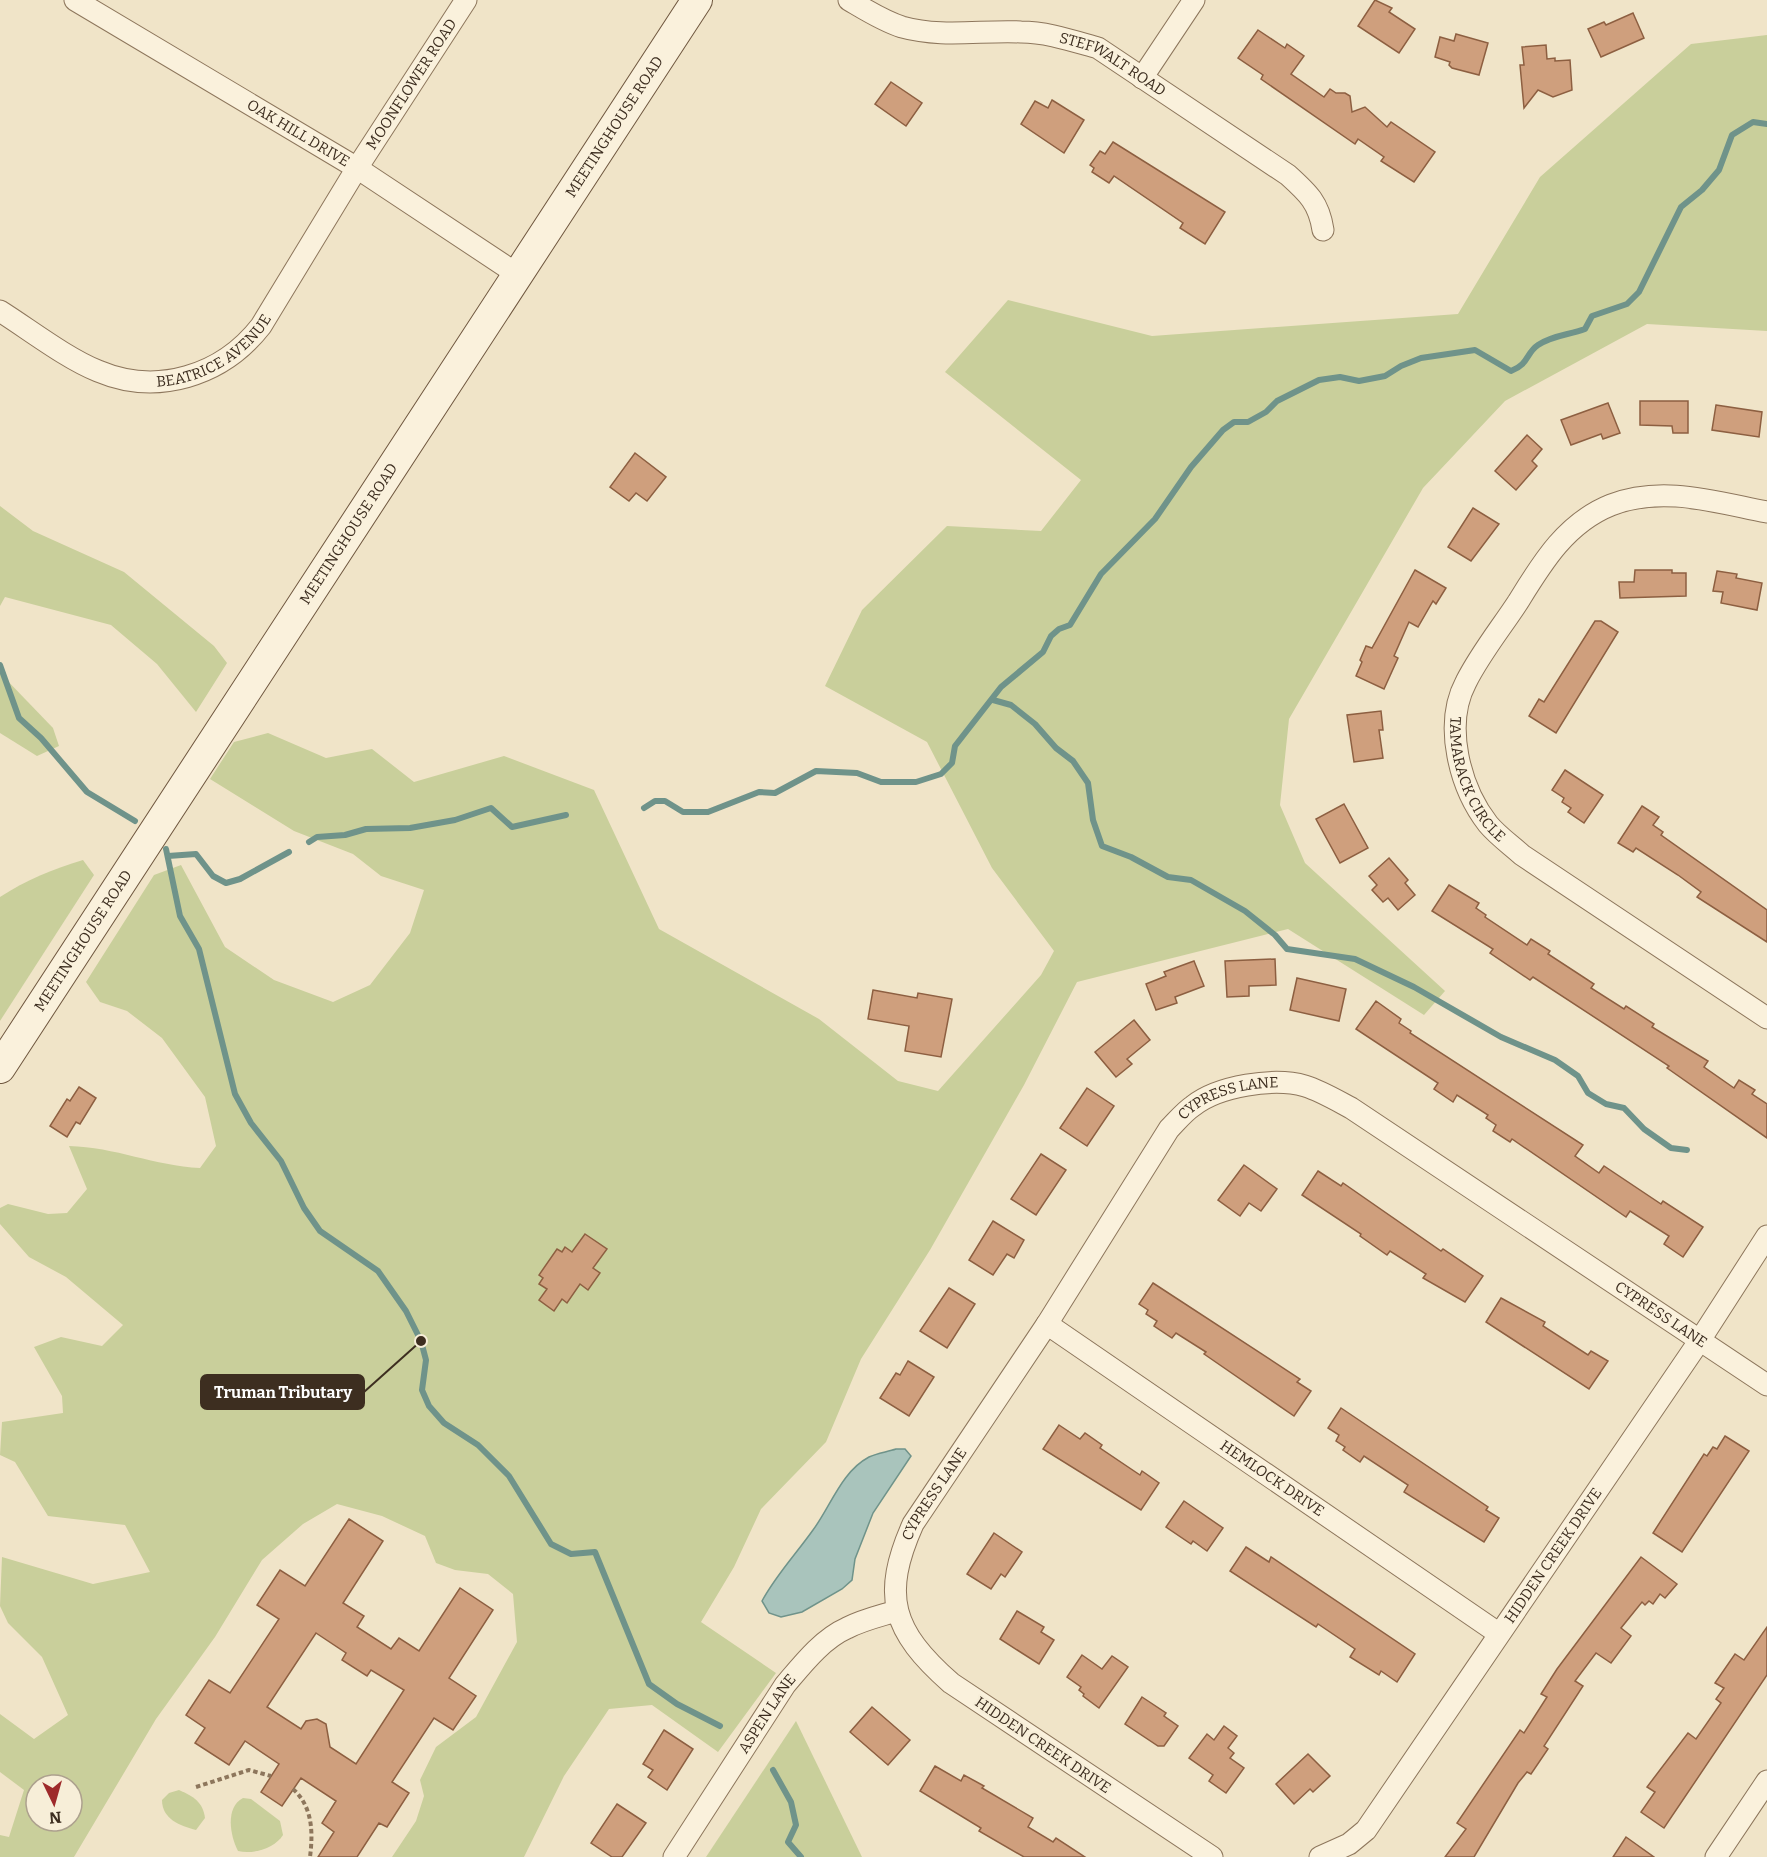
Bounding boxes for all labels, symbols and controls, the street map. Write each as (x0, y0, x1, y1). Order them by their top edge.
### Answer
street label: MOONFLOWER ROAD (362, 15, 460, 153)
street label: STEFWALT ROAD (1058, 29, 1169, 100)
street label: MEETINGHOUSE ROAD (562, 53, 667, 201)
street label: OAK HILL DRIVE (244, 96, 353, 171)
street label: BEATRICE AVENUE (156, 311, 275, 391)
street label: MEETINGHOUSE ROAD (296, 460, 401, 608)
street label: TAMARACK CIRCLE (1446, 716, 1509, 846)
street label: MEETINGHOUSE ROAD (30, 867, 136, 1015)
street label: CYPRESS LANE (1174, 1073, 1279, 1124)
street label: CYPRESS LANE (1612, 1277, 1711, 1352)
callout: Truman Tributary (201, 1375, 364, 1409)
text: Truman Tributary (214, 1383, 352, 1402)
street label: HEMLOCK DRIVE (1217, 1436, 1328, 1520)
street label: CYPRESS LANE (898, 1444, 971, 1543)
street label: HIDDEN CREEK DRIVE (1501, 1484, 1606, 1627)
street label: ASPEN LANE (734, 1670, 799, 1757)
street label: HIDDEN CREEK DRIVE (972, 1693, 1114, 1797)
north arrow (24, 1773, 84, 1833)
text: N (48, 1807, 62, 1827)

